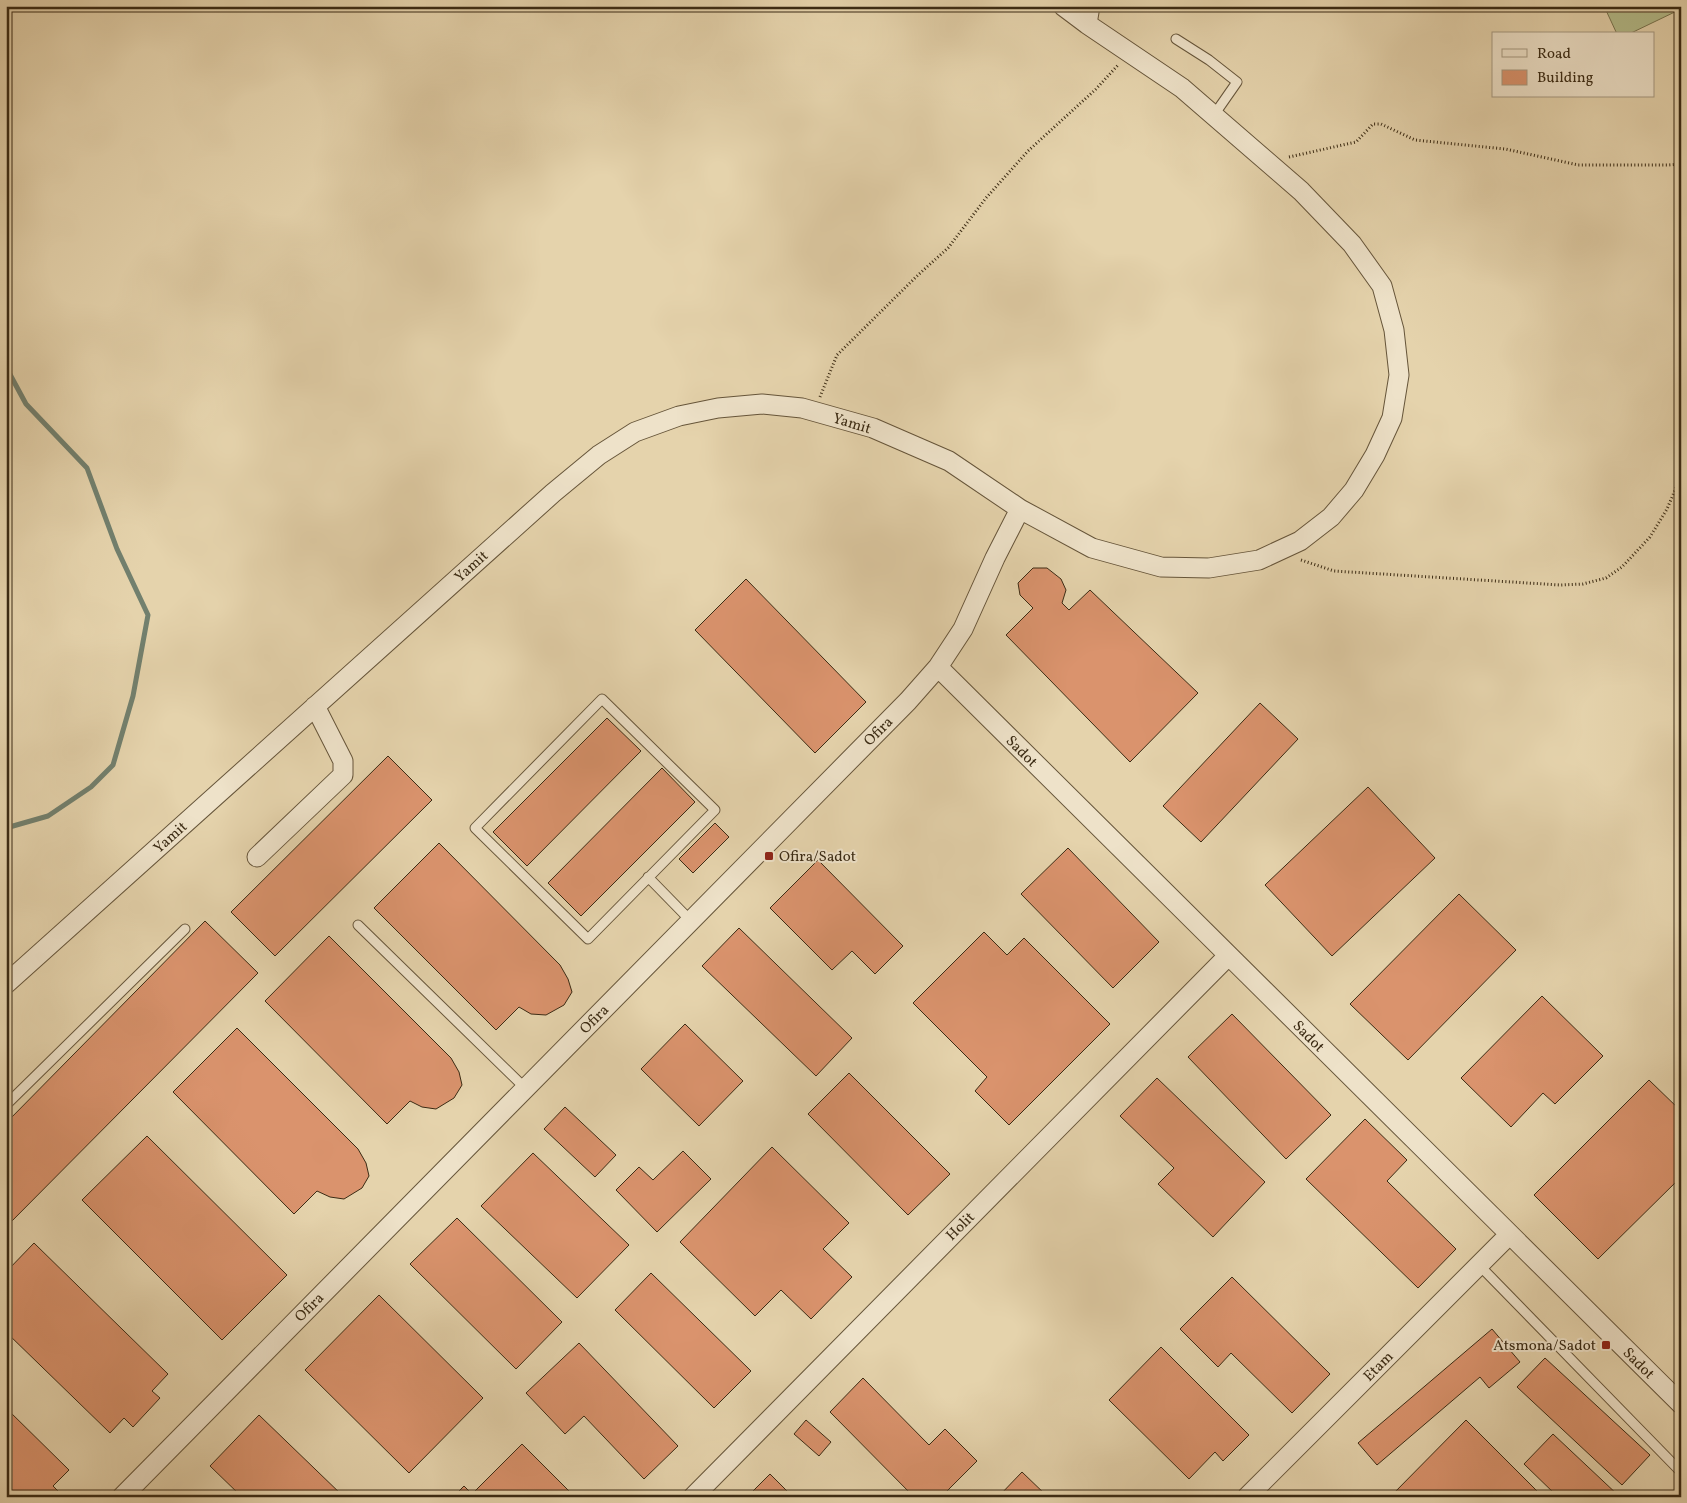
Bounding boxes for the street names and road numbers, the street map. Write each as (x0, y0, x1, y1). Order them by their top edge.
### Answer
street label: Yamit (830, 409, 873, 440)
street label: Yamit (450, 546, 494, 588)
street label: Ofira (860, 713, 899, 752)
street label: Sadot (1000, 731, 1042, 773)
street label: Yamit (149, 817, 193, 859)
street label: Ofira (576, 1001, 615, 1040)
street label: Sadot (1287, 1016, 1329, 1058)
street label: Holit (942, 1208, 980, 1246)
street label: Ofira (291, 1289, 330, 1328)
street label: Sadot (1617, 1343, 1659, 1385)
street label: Etam (1359, 1347, 1399, 1387)

